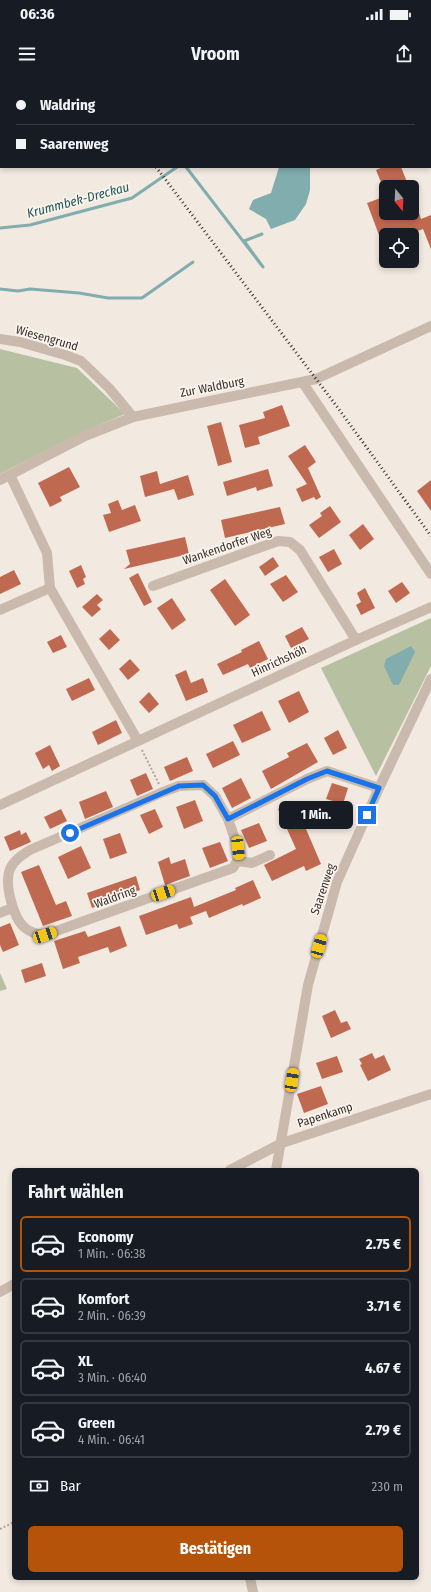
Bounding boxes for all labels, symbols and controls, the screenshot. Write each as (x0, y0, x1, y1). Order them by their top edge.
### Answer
text: 06:36 (20, 5, 55, 23)
icon: menu (16, 43, 38, 65)
text: Vroom (191, 43, 240, 65)
icon: share (393, 43, 415, 65)
text: Waldring (40, 96, 95, 114)
text: Saarenweg (40, 135, 109, 153)
water label: Krummbek-Dreckau (25, 179, 131, 221)
north arrow (379, 180, 419, 220)
map controls (379, 180, 419, 268)
button: locate (379, 228, 419, 268)
street label: Wiesengrund (14, 322, 80, 354)
street label: Zur Waldburg (179, 374, 246, 400)
street label: Wankendorfer Weg (181, 524, 273, 568)
street label: Hinrichshöh (249, 642, 309, 680)
callout: 1 Min. (279, 801, 353, 829)
route end (358, 806, 376, 824)
text: 1 Min. (301, 807, 331, 822)
route start (61, 824, 79, 842)
car (231, 835, 245, 861)
street label: Saarenweg (308, 861, 338, 916)
street label: Waldring (92, 883, 138, 911)
car (150, 883, 176, 903)
car (32, 925, 58, 945)
car (310, 933, 328, 959)
car (284, 1067, 300, 1093)
street label: Papenkamp (296, 1100, 354, 1130)
text: Fahrt wählen (28, 1181, 124, 1203)
icon: car (30, 1226, 66, 1262)
text: Economy (78, 1228, 133, 1246)
text: 2.75 € (366, 1235, 401, 1253)
text: 1 Min. · 06:38 (78, 1246, 146, 1261)
icon: car (30, 1288, 66, 1324)
text: Komfort (78, 1290, 129, 1308)
text: 3.71 € (367, 1297, 401, 1315)
text: 2 Min. · 06:39 (78, 1308, 146, 1323)
icon: car (30, 1350, 66, 1386)
text: XL (78, 1352, 93, 1370)
text: 4.67 € (365, 1359, 401, 1377)
text: 3 Min. · 06:40 (78, 1370, 147, 1385)
icon: car (30, 1412, 66, 1448)
text: Green (78, 1414, 115, 1432)
text: 2.79 € (365, 1421, 401, 1439)
text: 4 Min. · 06:41 (78, 1432, 145, 1447)
icon: cash (28, 1475, 50, 1497)
text: Bar (60, 1477, 81, 1495)
text: 230 m (372, 1479, 403, 1494)
button: Bestätigen (28, 1526, 403, 1572)

